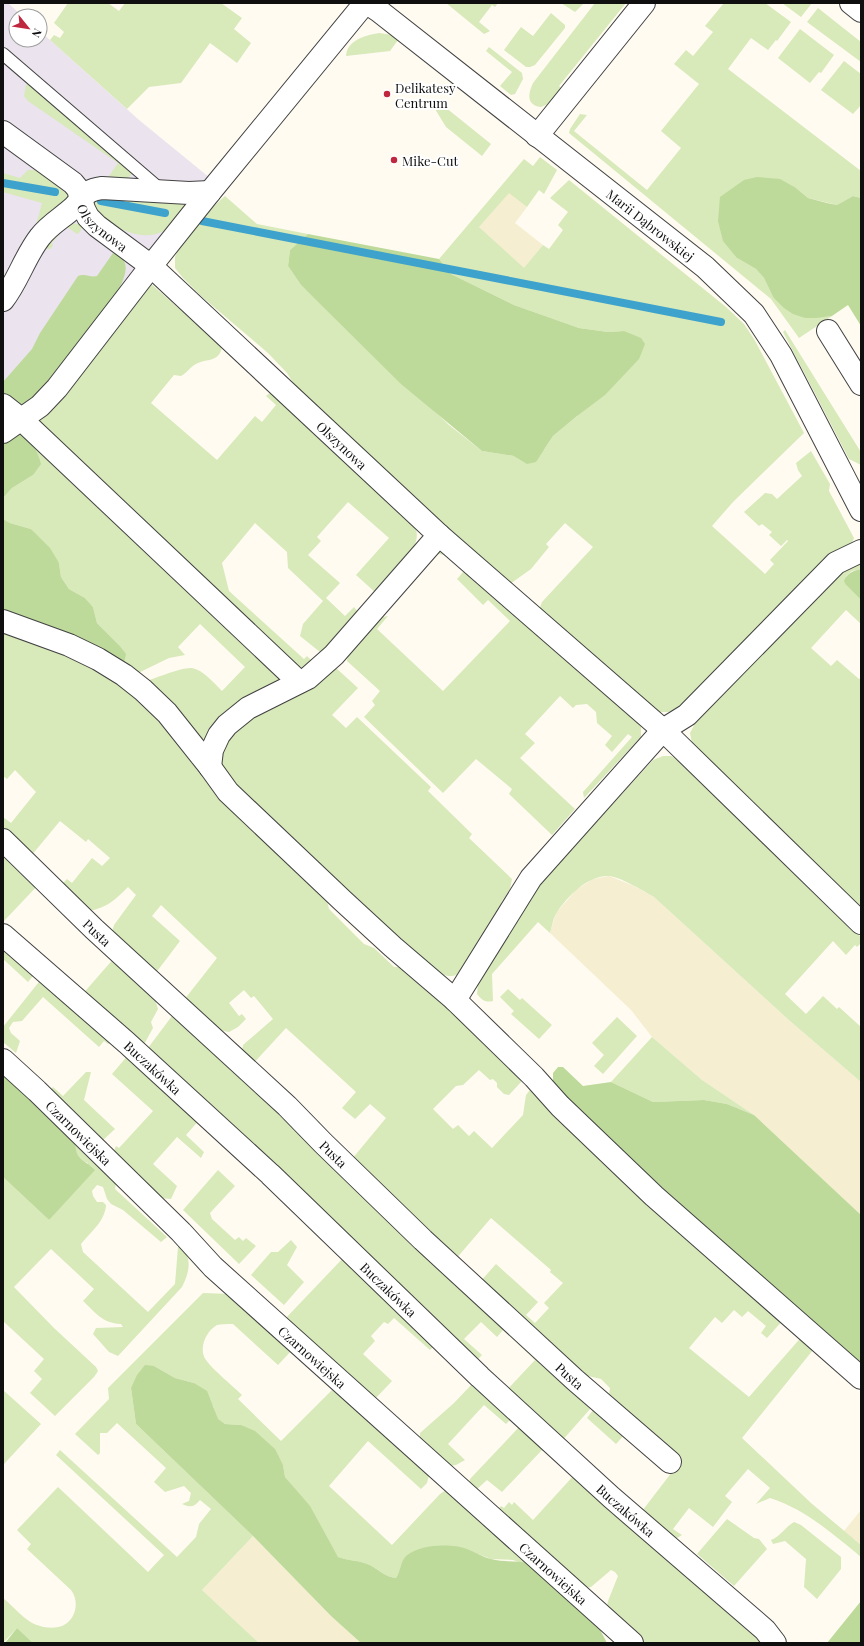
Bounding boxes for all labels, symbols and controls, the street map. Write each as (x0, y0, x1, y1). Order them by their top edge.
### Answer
north arrow (8, 8, 48, 48)
text: N (29, 26, 46, 40)
place label: Delikatesy Centrum (395, 79, 456, 111)
marker: Delikatesy Centrum (382, 89, 392, 99)
place label: Mike-Cut (402, 152, 458, 169)
marker: Mike-Cut (389, 155, 399, 165)
street label: Marii Dąbrowskiej (603, 185, 698, 264)
street label: Olszynowa (74, 202, 132, 255)
street label: Olszynowa (314, 417, 372, 473)
street label: Pusta (80, 915, 115, 950)
street label: Buczakówka (121, 1037, 186, 1098)
street label: Czarnowiejska (43, 1096, 116, 1169)
street label: Pusta (316, 1136, 352, 1171)
street label: Buczakówka (357, 1258, 421, 1321)
street label: Czarnowiejska (275, 1322, 351, 1392)
street label: Pusta (552, 1358, 588, 1393)
street label: Buczakówka (593, 1480, 659, 1540)
street label: Czarnowiejska (516, 1538, 592, 1608)

